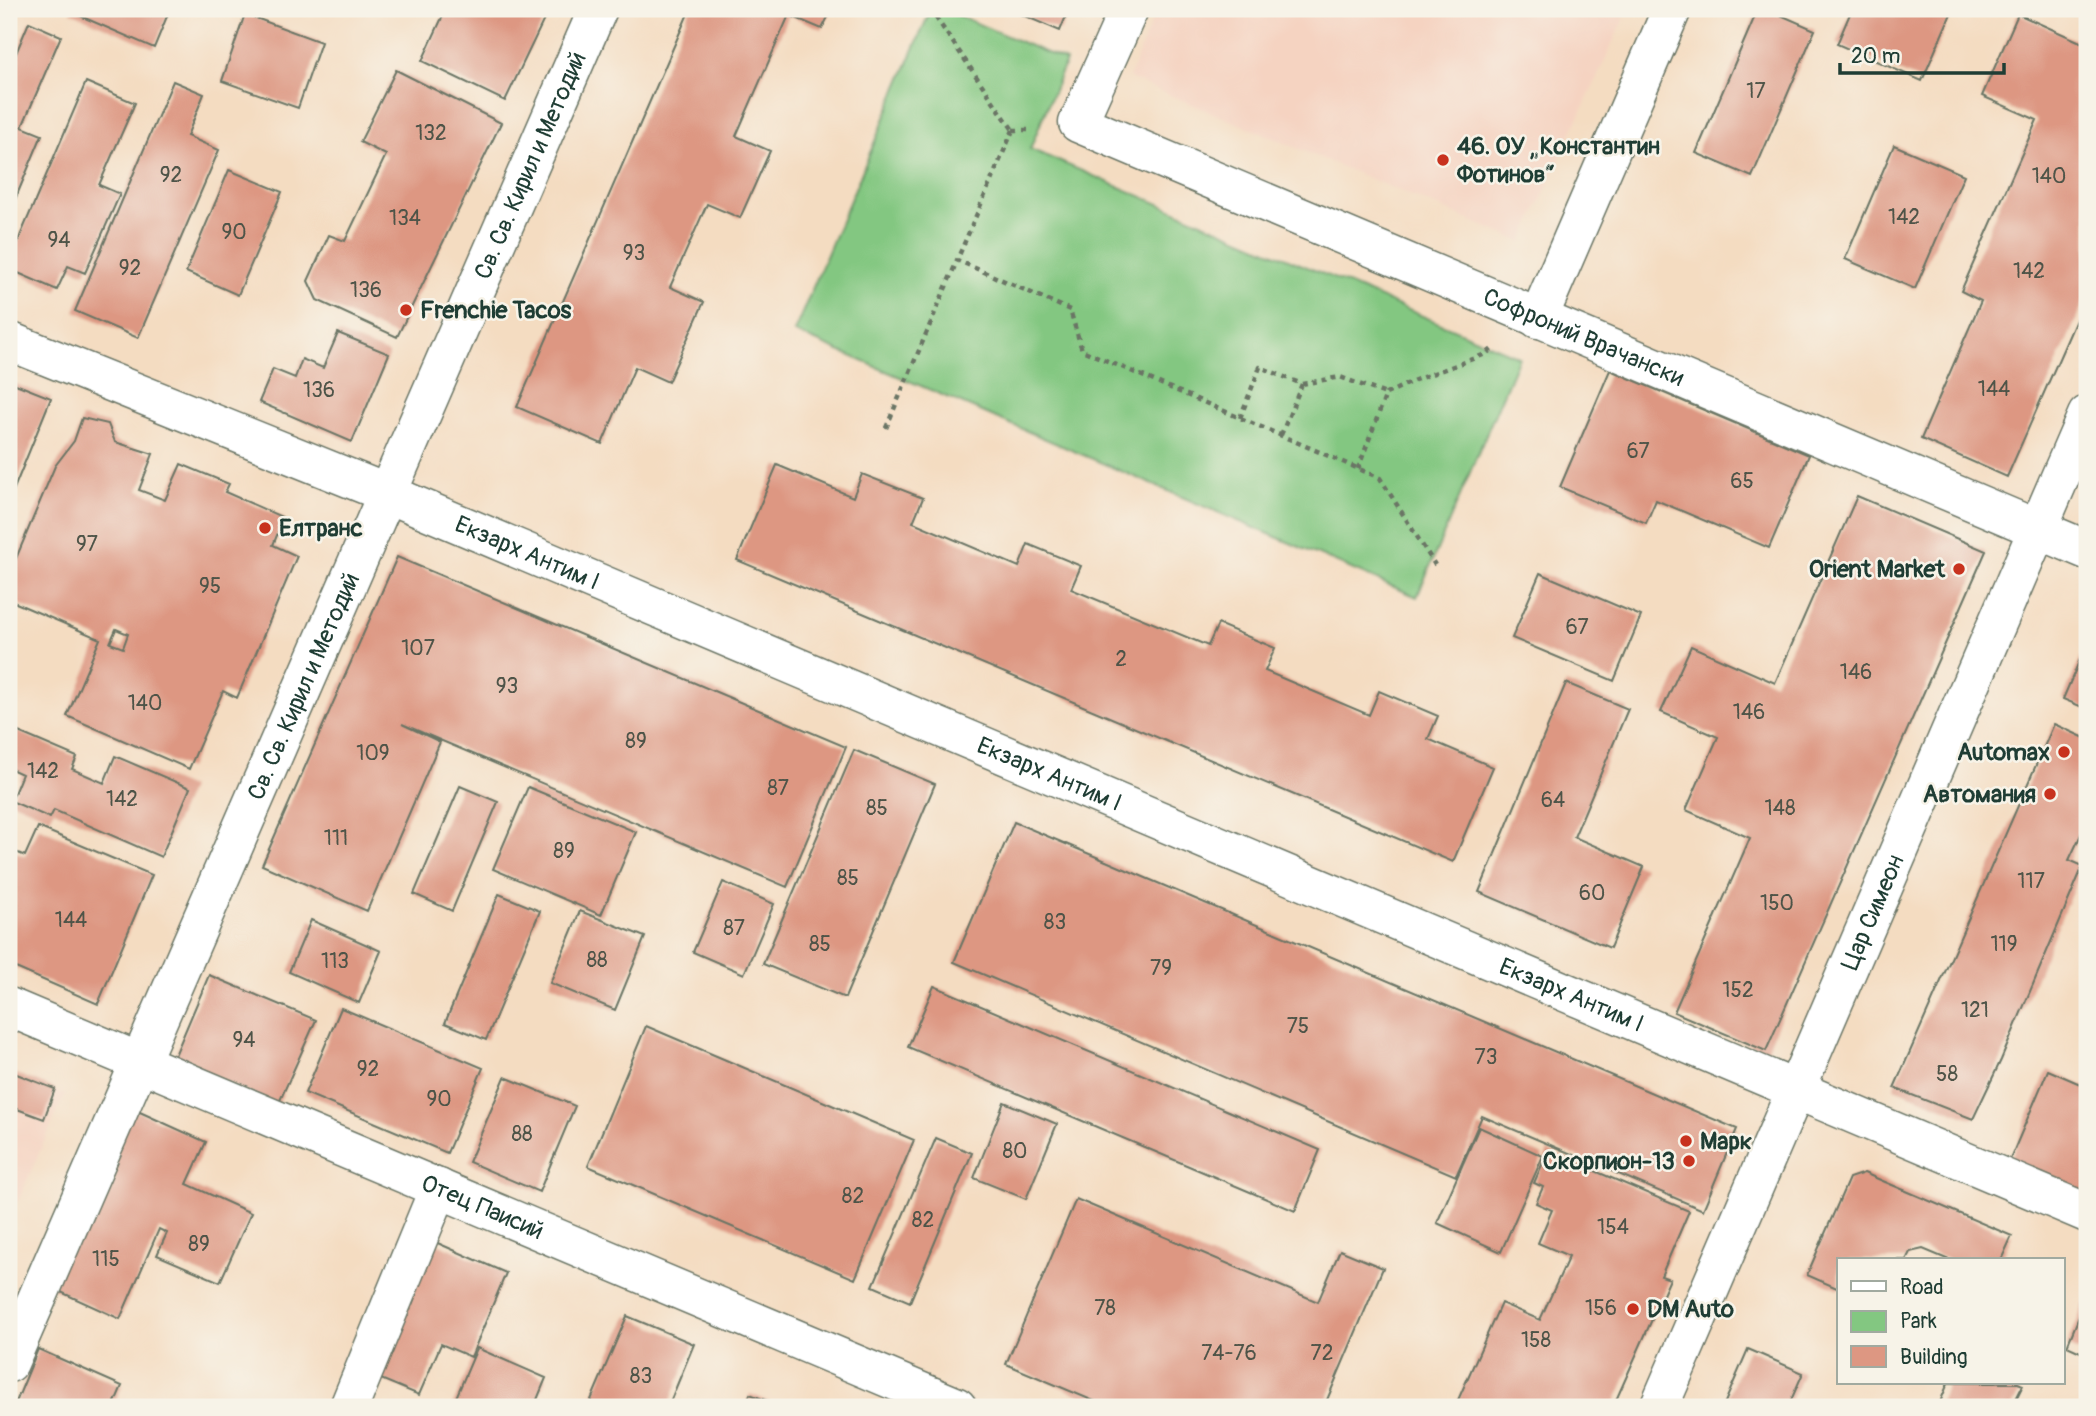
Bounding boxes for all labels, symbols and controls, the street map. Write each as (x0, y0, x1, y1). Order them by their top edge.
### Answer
scale bar (1840, 32, 2005, 76)
text: 20 m (1851, 43, 1900, 70)
street label: Св. Св. Кирил и Методий (468, 47, 593, 284)
house number: 17 (1746, 78, 1766, 105)
house number: 132 (415, 120, 447, 147)
place label: 46. ОУ „Константин Фотинов“ (1456, 132, 1660, 189)
marker: 46. ОУ „Константин Фотинов“ (1435, 152, 1451, 168)
house number: 92 (160, 162, 182, 189)
house number: 140 (2032, 163, 2066, 190)
house number: 142 (1888, 204, 1920, 231)
house number: 134 (389, 205, 421, 232)
house number: 90 (221, 219, 247, 246)
house number: 94 (48, 227, 71, 254)
house number: 93 (623, 240, 645, 267)
house number: 92 (119, 255, 141, 282)
house number: 142 (2013, 258, 2045, 285)
house number: 136 (350, 277, 382, 304)
street label: Софроний Врачански (1479, 282, 1688, 393)
place label: Frenchie Tacos (420, 296, 572, 325)
marker: Frenchie Tacos (398, 302, 414, 318)
house number: 144 (1978, 376, 2010, 403)
house number: 136 (303, 377, 335, 404)
house number: 67 (1626, 438, 1650, 465)
house number: 65 (1730, 468, 1754, 495)
street label: Екзарх Антим I (450, 510, 604, 597)
place label: Елтранс (279, 514, 363, 543)
marker: Елтранс (257, 520, 273, 536)
house number: 97 (76, 531, 98, 558)
place label: Orient Market (1809, 555, 1946, 584)
marker: Orient Market (1951, 561, 1967, 577)
street label: Св. Св. Кирил и Методий (242, 568, 366, 805)
house number: 95 (199, 573, 221, 600)
house number: 67 (1565, 614, 1589, 641)
house number: 107 (401, 635, 435, 662)
house number: 2 (1115, 646, 1127, 673)
house number: 146 (1840, 659, 1872, 686)
house number: 93 (496, 673, 518, 700)
house number: 140 (128, 690, 162, 717)
house number: 146 (1733, 699, 1765, 726)
house number: 89 (625, 728, 647, 755)
street label: Екзарх Антим I (973, 731, 1126, 818)
place label: Automax (1957, 738, 2050, 767)
house number: 109 (356, 740, 390, 767)
marker: Automax (2056, 744, 2072, 760)
house number: 142 (27, 758, 59, 785)
house number: 87 (767, 775, 789, 802)
place label: Автомания (1923, 780, 2036, 809)
house number: 142 (106, 786, 138, 813)
marker: Автомания (2042, 786, 2058, 802)
house number: 64 (1541, 787, 1565, 814)
house number: 85 (866, 795, 888, 822)
house number: 148 (1765, 795, 1795, 822)
house number: 111 (324, 825, 348, 852)
house number: 89 (553, 838, 575, 865)
street label: Цар Симеон (1835, 850, 1911, 974)
house number: 85 (837, 865, 859, 892)
house number: 117 (2017, 868, 2045, 895)
house number: 60 (1579, 880, 1605, 907)
house number: 150 (1760, 890, 1794, 917)
house number: 144 (55, 907, 87, 934)
house number: 83 (1044, 909, 1066, 936)
house number: 87 (723, 915, 745, 942)
house number: 85 (809, 931, 831, 958)
house number: 119 (1990, 931, 2018, 958)
house number: 88 (586, 947, 608, 974)
house number: 113 (321, 948, 349, 975)
street label: Екзарх Антим I (1495, 952, 1648, 1039)
house number: 79 (1150, 955, 1172, 982)
house number: 152 (1722, 977, 1754, 1004)
house number: 121 (1961, 997, 1989, 1024)
house number: 75 (1287, 1013, 1309, 1040)
house number: 94 (233, 1027, 256, 1054)
house number: 73 (1475, 1044, 1497, 1071)
house number: 92 (357, 1056, 379, 1083)
house number: 58 (1936, 1061, 1958, 1088)
house number: 90 (426, 1086, 452, 1113)
house number: 88 (511, 1121, 533, 1148)
place label: Марк (1700, 1127, 1752, 1156)
marker: Марк (1678, 1133, 1694, 1149)
house number: 80 (1003, 1138, 1027, 1165)
place label: Скорпион-13 (1543, 1147, 1675, 1176)
marker: Скорпион-13 (1681, 1153, 1697, 1169)
street label: Отец Паисий (417, 1169, 548, 1246)
house number: 82 (842, 1183, 864, 1210)
house number: 82 (912, 1207, 934, 1234)
house number: 154 (1597, 1214, 1629, 1241)
house number: 89 (188, 1231, 210, 1258)
house number: 115 (92, 1246, 120, 1273)
legend (1837, 1258, 2064, 1384)
text: Road (1900, 1274, 1944, 1301)
house number: 78 (1094, 1295, 1116, 1322)
house number: 156 (1585, 1295, 1617, 1322)
place label: DM Auto (1647, 1295, 1734, 1324)
marker: DM Auto (1625, 1301, 1641, 1317)
text: Park (1900, 1308, 1937, 1335)
house number: 158 (1521, 1327, 1551, 1354)
house number: 74-76 (1201, 1340, 1257, 1367)
house number: 72 (1311, 1340, 1333, 1367)
text: Building (1900, 1344, 1967, 1371)
house number: 83 (630, 1363, 652, 1390)

